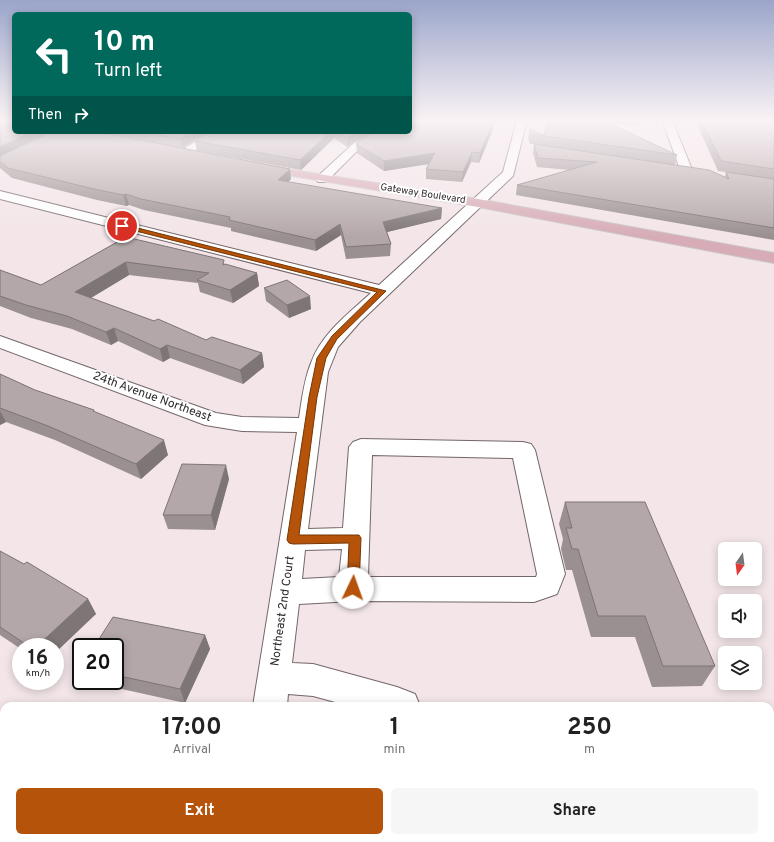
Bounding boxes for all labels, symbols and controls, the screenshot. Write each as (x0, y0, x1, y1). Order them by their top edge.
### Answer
text: 10 m (94, 25, 155, 61)
icon: left (28, 28, 80, 80)
text: Turn left (94, 60, 162, 83)
icon: right (70, 104, 92, 126)
text: Then (28, 106, 62, 125)
street label: Gateway Boulevard (379, 181, 467, 207)
pin (105, 209, 139, 243)
icon: arrive (111, 215, 133, 237)
street label: 24th Avenue Northeast (91, 368, 213, 426)
north arrow (718, 542, 762, 586)
map controls (718, 542, 762, 690)
street label: Northeast 2nd Court (267, 555, 299, 667)
position arrow (332, 567, 374, 609)
button: sound (718, 594, 762, 638)
speed limit sign: 20 (72, 638, 124, 690)
text: 16 (28, 646, 48, 672)
button: layers (718, 646, 762, 690)
text: km/h (26, 667, 50, 680)
text: 17:00 (162, 713, 222, 743)
text: 1 (390, 713, 399, 743)
text: 250 (567, 713, 612, 743)
text: Arrival (172, 742, 211, 758)
text: min (384, 742, 405, 758)
text: m (584, 742, 595, 758)
button: Exit (16, 788, 383, 834)
button: Share (391, 788, 758, 834)

